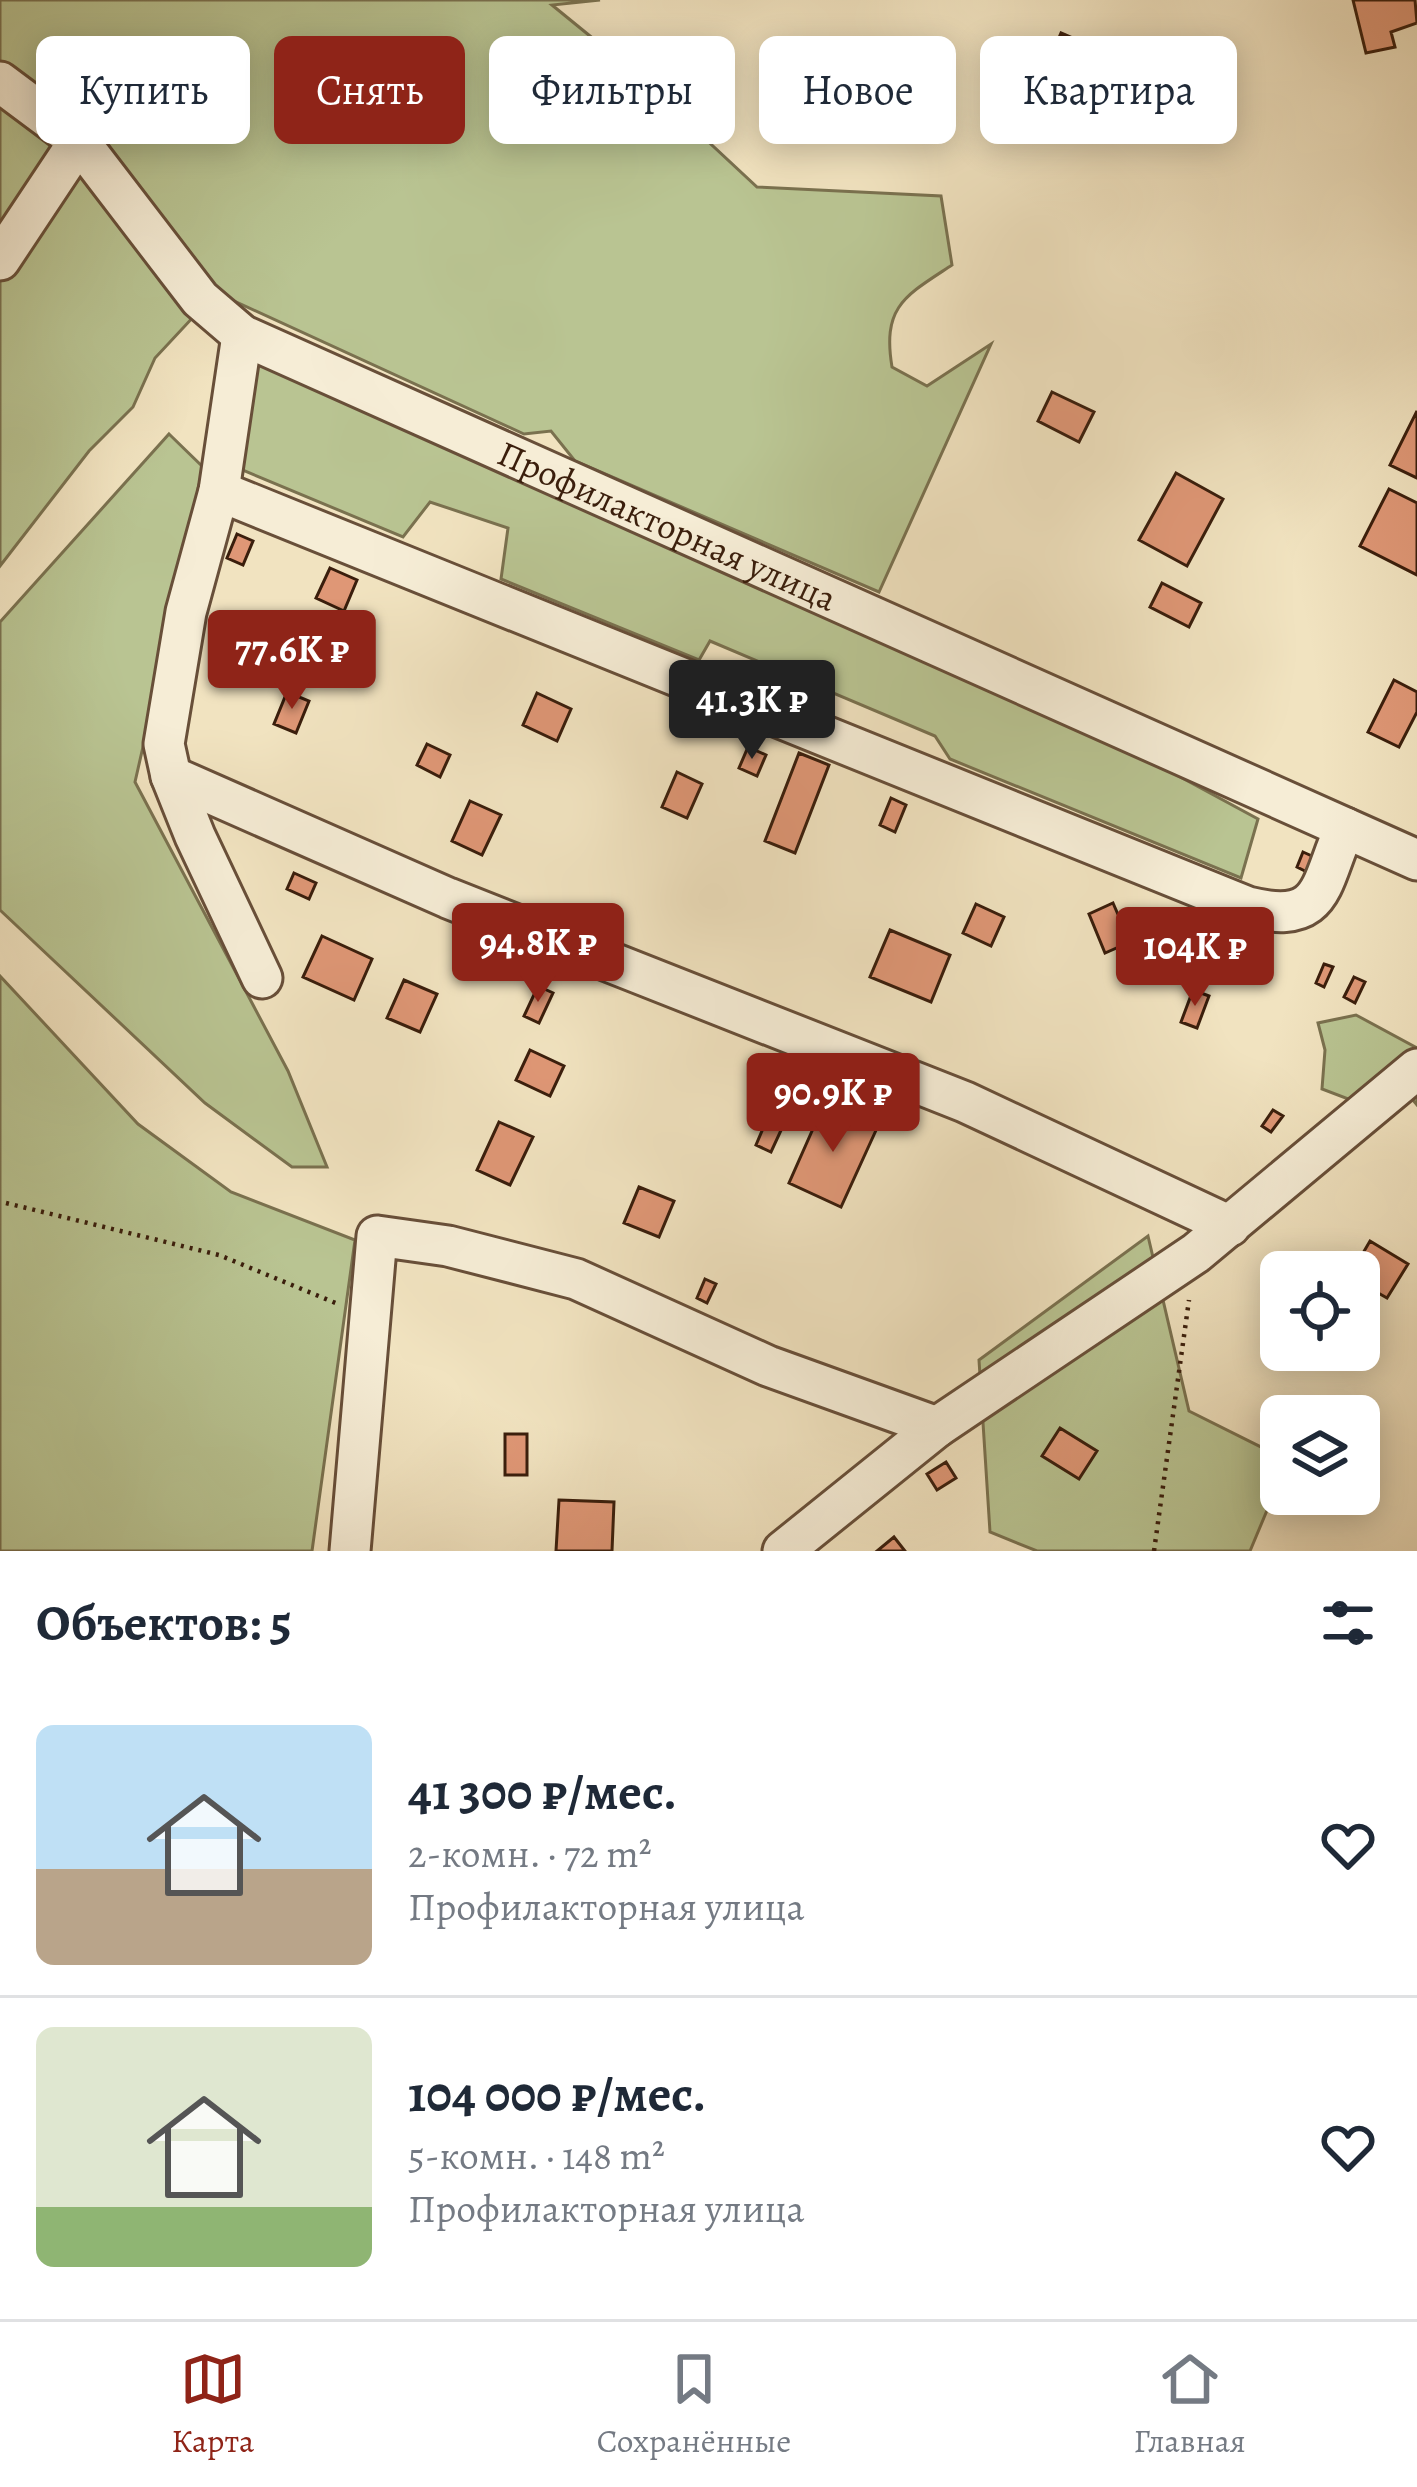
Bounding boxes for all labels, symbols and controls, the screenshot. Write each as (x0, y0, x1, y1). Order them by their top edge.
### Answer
chip: Купить (36, 36, 250, 144)
chip: Снять (274, 36, 465, 144)
chip: Фильтры (489, 36, 735, 144)
chip: Новое (759, 36, 956, 144)
chip: Квартира (980, 36, 1237, 144)
street label: Профилакторная улица (490, 428, 845, 622)
pin: 77.6K ₽ (181, 610, 403, 712)
text: 77.6K ₽ (235, 622, 349, 675)
pin: 41.3K ₽ (641, 660, 863, 762)
text: 41.3K ₽ (696, 672, 808, 725)
pin: 94.8K ₽ (427, 903, 649, 1005)
pin: 104K ₽ (1097, 907, 1293, 1009)
text: 94.8K ₽ (479, 915, 597, 968)
text: 104K ₽ (1143, 919, 1247, 972)
pin: 90.9K ₽ (722, 1053, 944, 1155)
text: 90.9K ₽ (774, 1065, 892, 1118)
map controls (1260, 1251, 1380, 1515)
button: locate (1260, 1251, 1380, 1371)
button: layers (1260, 1395, 1380, 1515)
text: Объектов: 5 (36, 1588, 292, 1658)
icon: filters (1315, 1590, 1381, 1656)
text: 41 300 ₽/мес. (408, 1757, 677, 1827)
icon: home (132, 1773, 276, 1917)
icon: heart (1315, 1812, 1381, 1878)
text: 2-комн. · 72 m² (408, 1827, 652, 1880)
text: Профилакторная улица (408, 1880, 804, 1933)
text: 104 000 ₽/мес. (408, 2059, 706, 2129)
icon: home (132, 2075, 276, 2219)
icon: heart (1315, 2114, 1381, 2180)
text: 5-комн. · 148 m² (408, 2129, 665, 2182)
text: Профилакторная улица (408, 2182, 804, 2235)
tab: Карта (171, 2346, 254, 2463)
tab: Сохранённые (597, 2346, 791, 2463)
tab: Главная (1134, 2346, 1246, 2463)

